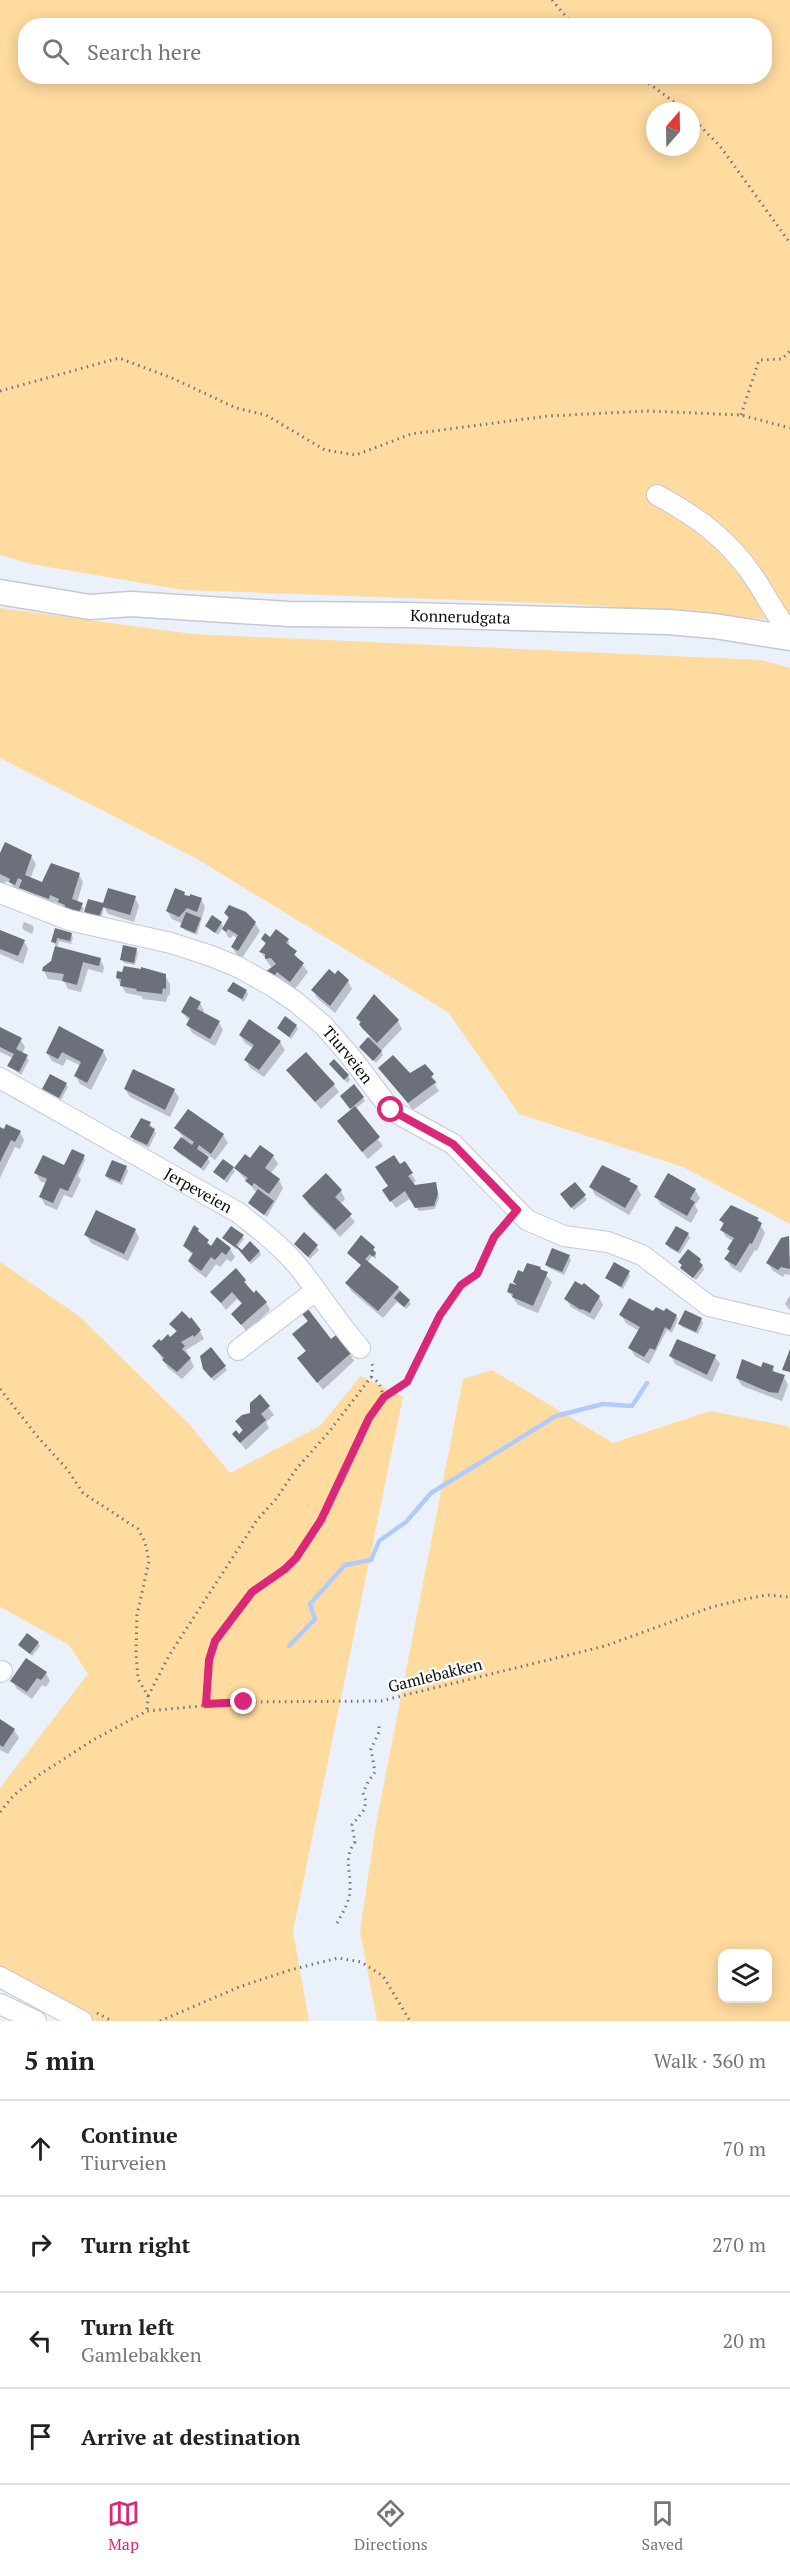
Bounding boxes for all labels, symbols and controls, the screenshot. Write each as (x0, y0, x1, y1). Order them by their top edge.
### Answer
search box (18, 18, 772, 84)
icon: search (39, 35, 72, 68)
text: Search here (87, 37, 201, 66)
north arrow (646, 102, 700, 156)
street label: Konnerudgata (410, 604, 511, 629)
street label: Tiurveien (318, 1021, 379, 1088)
route start (377, 1096, 403, 1122)
street label: Jerpeveien (161, 1162, 237, 1218)
street label: Gamlebakken (386, 1653, 485, 1697)
route end (230, 1688, 256, 1714)
map controls (718, 1949, 772, 2003)
button: layers (718, 1949, 772, 2003)
text: 5 min (24, 2043, 95, 2077)
text: Walk · 360 m (654, 2047, 766, 2074)
text: Continue (81, 2120, 178, 2149)
icon: ahead (24, 2132, 57, 2165)
text: 70 m (723, 2135, 766, 2162)
text: Tiurveien (81, 2149, 167, 2176)
icon: right (24, 2228, 57, 2261)
text: Turn right (81, 2230, 190, 2259)
text: 270 m (712, 2231, 766, 2258)
text: Turn left (81, 2312, 174, 2341)
icon: left (24, 2324, 57, 2357)
text: 20 m (723, 2327, 766, 2354)
text: Gamlebakken (81, 2341, 202, 2368)
icon: arrive (24, 2420, 57, 2453)
text: Arrive at destination (81, 2422, 300, 2451)
tab: Map (107, 2497, 140, 2555)
tab: Directions (354, 2497, 428, 2555)
tab: Saved (642, 2497, 683, 2555)

